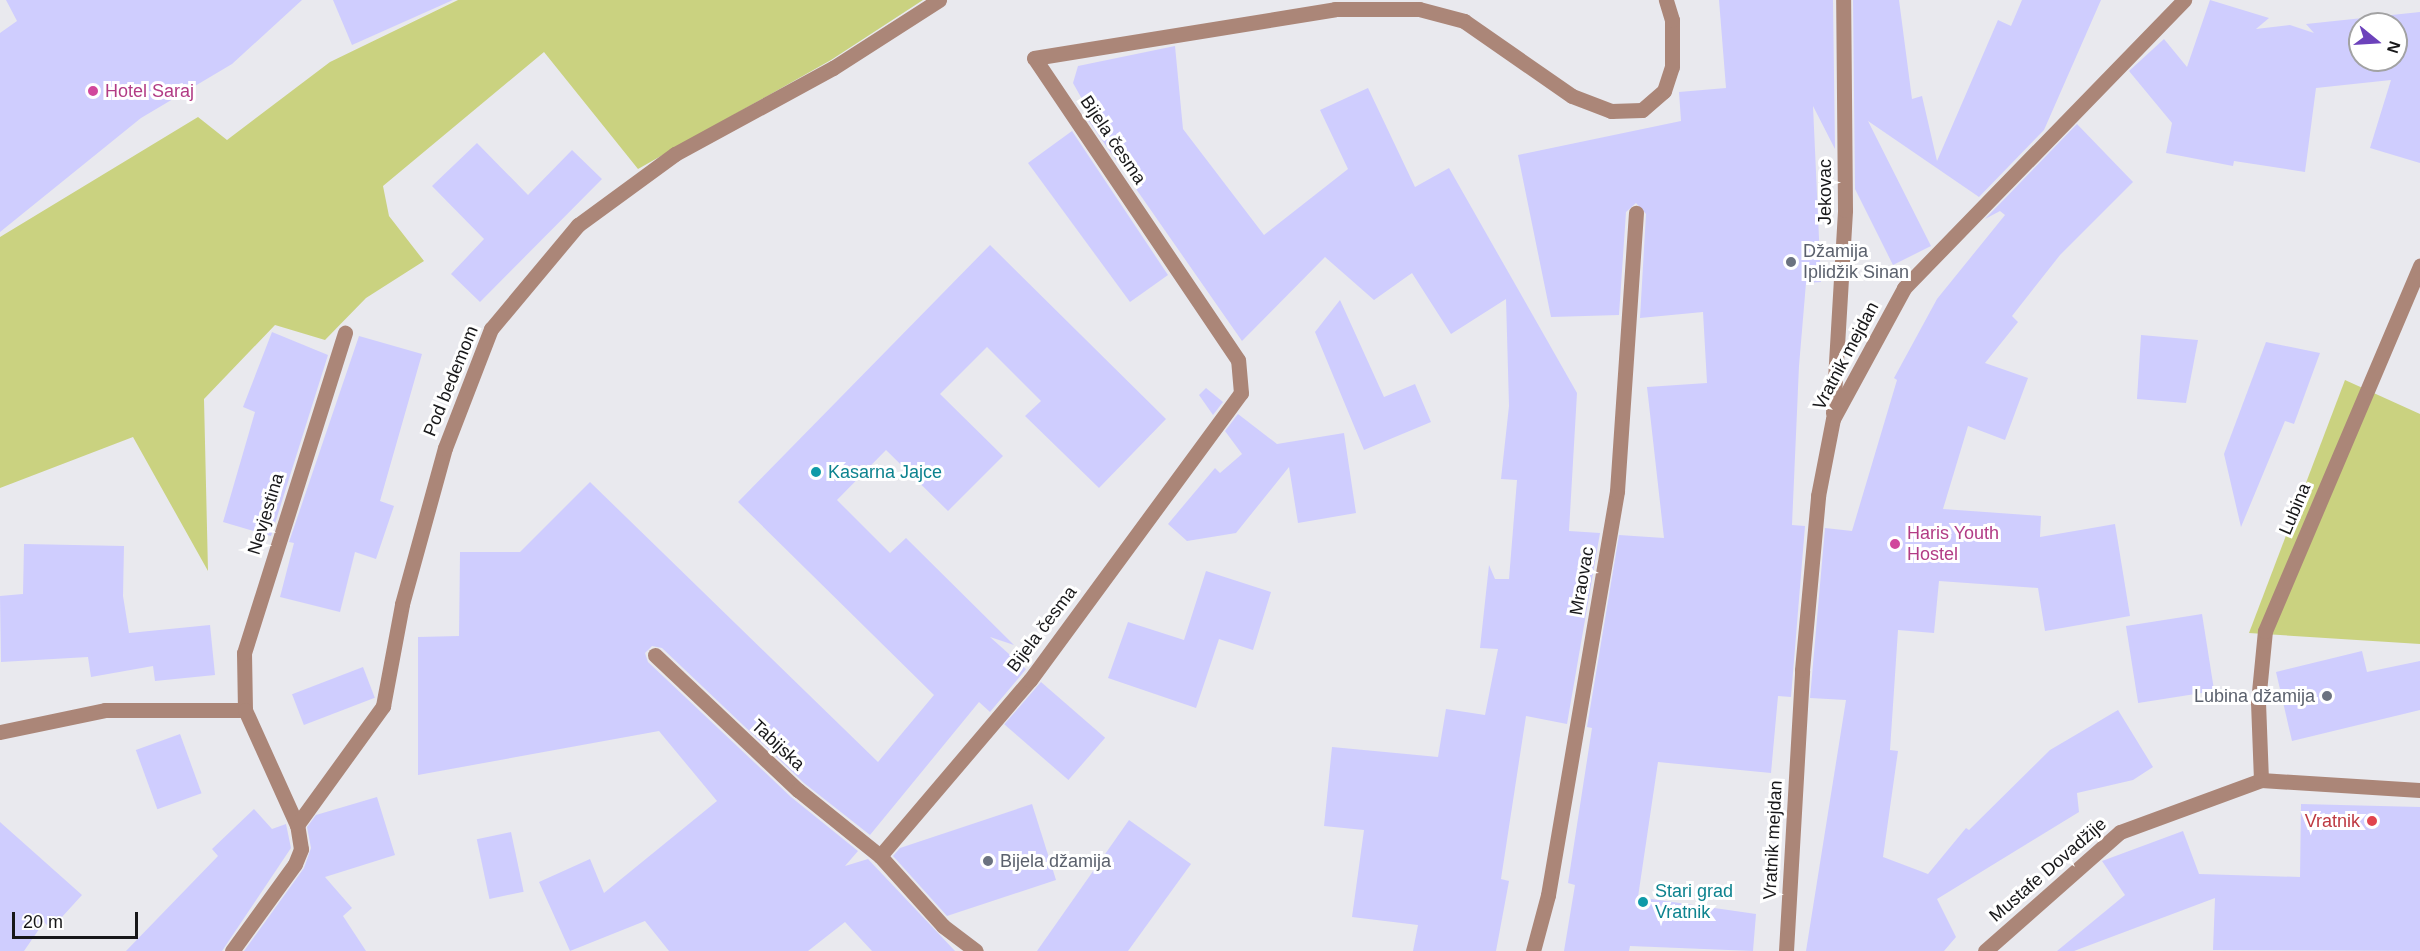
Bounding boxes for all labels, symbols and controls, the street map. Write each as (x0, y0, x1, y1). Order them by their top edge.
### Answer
north arrow (2348, 12, 2408, 72)
text: N (2384, 39, 2404, 55)
place label: Hotel Saraj (105, 80, 194, 102)
marker: Hotel Saraj (86, 84, 100, 98)
street label: Bijela česma (1076, 92, 1150, 188)
street label: Jekovac (1814, 159, 1836, 225)
place label: Džamija Iplidžik Sinan (1803, 241, 1909, 284)
marker: Džamija Iplidžik Sinan (1784, 255, 1798, 269)
street label: Vratnik mejdan (1808, 298, 1884, 414)
street label: Pod bedemom (419, 323, 483, 439)
place label: Kasarna Jajce (828, 461, 942, 483)
marker: Kasarna Jajce (809, 465, 823, 479)
street label: Nevjestina (243, 471, 289, 557)
street label: Lubina (2274, 480, 2316, 538)
place label: Haris Youth Hostel (1907, 523, 1999, 566)
marker: Haris Youth Hostel (1888, 537, 1902, 551)
street label: Mraovac (1565, 545, 1599, 617)
street label: Bijela česma (1003, 582, 1081, 676)
place label: Lubina džamija (2194, 685, 2315, 707)
marker: Lubina džamija (2320, 689, 2334, 703)
street label: Tabijska (747, 715, 809, 775)
street label: Vratnik mejdan (1759, 780, 1787, 900)
place label: Vratnik (2305, 810, 2360, 832)
street label: Mustafe Dovadžije (1985, 813, 2111, 927)
marker: Vratnik (2365, 814, 2379, 828)
place label: Bijela džamija (1000, 850, 1111, 872)
marker: Bijela džamija (981, 854, 995, 868)
place label: Stari grad Vratnik (1655, 881, 1733, 924)
marker: Stari grad Vratnik (1636, 895, 1650, 909)
scale bar (15, 900, 141, 938)
text: 20 m (23, 912, 63, 932)

